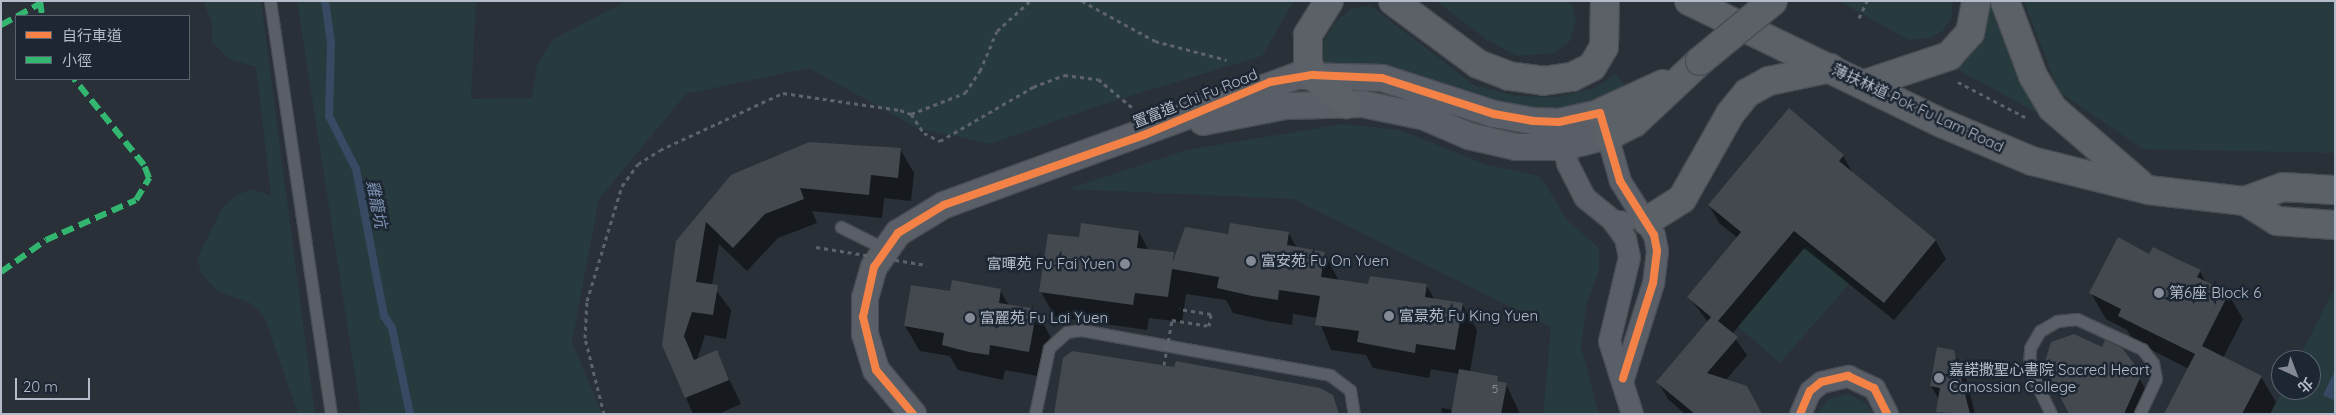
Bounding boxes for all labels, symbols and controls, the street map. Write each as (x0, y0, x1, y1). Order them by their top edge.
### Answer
legend (15, 15, 190, 80)
text: 自行車道 (62, 26, 122, 45)
text: 小徑 (62, 51, 92, 70)
street label: 薄扶林道 Pok Fu Lam Road (1829, 60, 2007, 156)
street label: 置富道 Chi Fu Road (1130, 65, 1260, 131)
water label: 雞籠坑 (363, 179, 391, 229)
place label: 富安苑 Fu On Yuen (1261, 252, 1389, 270)
place label: 富暉苑 Fu Fai Yuen (987, 255, 1115, 273)
marker: 富安苑 Fu On Yuen (1245, 255, 1257, 267)
marker: 富暉苑 Fu Fai Yuen (1119, 258, 1131, 270)
place label: 第6座 Block 6 (2169, 284, 2261, 302)
marker: 第6座 Block 6 (2153, 287, 2165, 299)
place label: 富景苑 Fu King Yuen (1399, 307, 1538, 325)
place label: 富麗苑 Fu Lai Yuen (980, 309, 1108, 327)
marker: 富景苑 Fu King Yuen (1383, 310, 1395, 322)
marker: 富麗苑 Fu Lai Yuen (964, 312, 976, 324)
north arrow (2271, 350, 2321, 400)
place label: 嘉諾撒聖心書院 Sacred Heart Canossian College (1949, 360, 2150, 395)
scale bar (18, 368, 92, 400)
marker: 嘉諾撒聖心書院 Sacred Heart Canossian College (1933, 372, 1945, 384)
text: 北 (2294, 374, 2317, 397)
text: 20 m (23, 377, 58, 396)
house number: 5 (1492, 382, 1498, 396)

